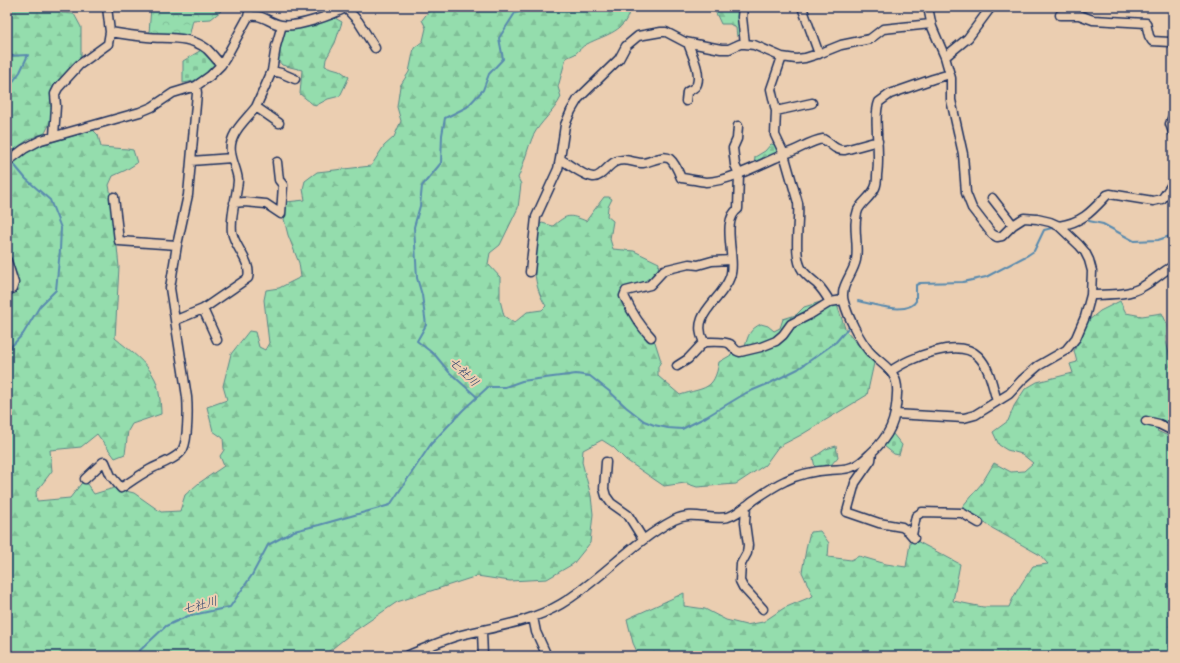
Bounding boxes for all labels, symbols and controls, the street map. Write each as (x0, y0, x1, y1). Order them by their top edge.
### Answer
water label: 七社川 (445, 353, 483, 390)
water label: 七社川 (180, 592, 219, 617)

